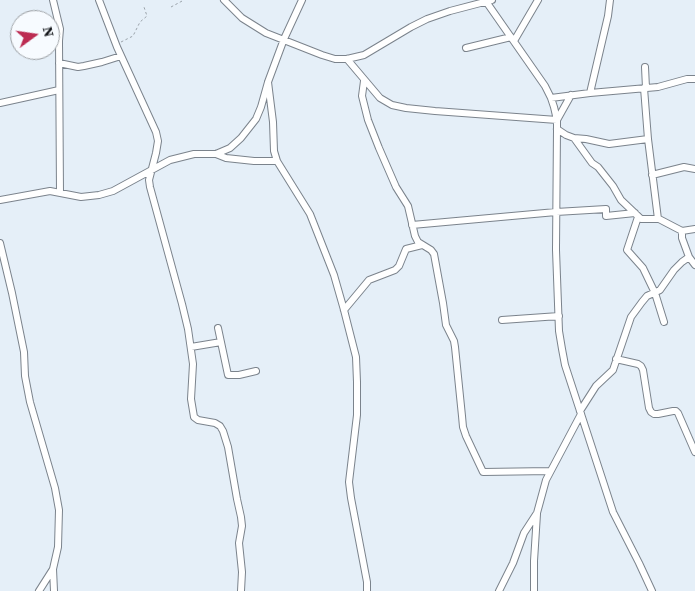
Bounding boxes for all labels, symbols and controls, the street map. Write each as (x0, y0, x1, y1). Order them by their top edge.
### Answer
north arrow (10, 10, 60, 60)
text: N (38, 24, 60, 39)

